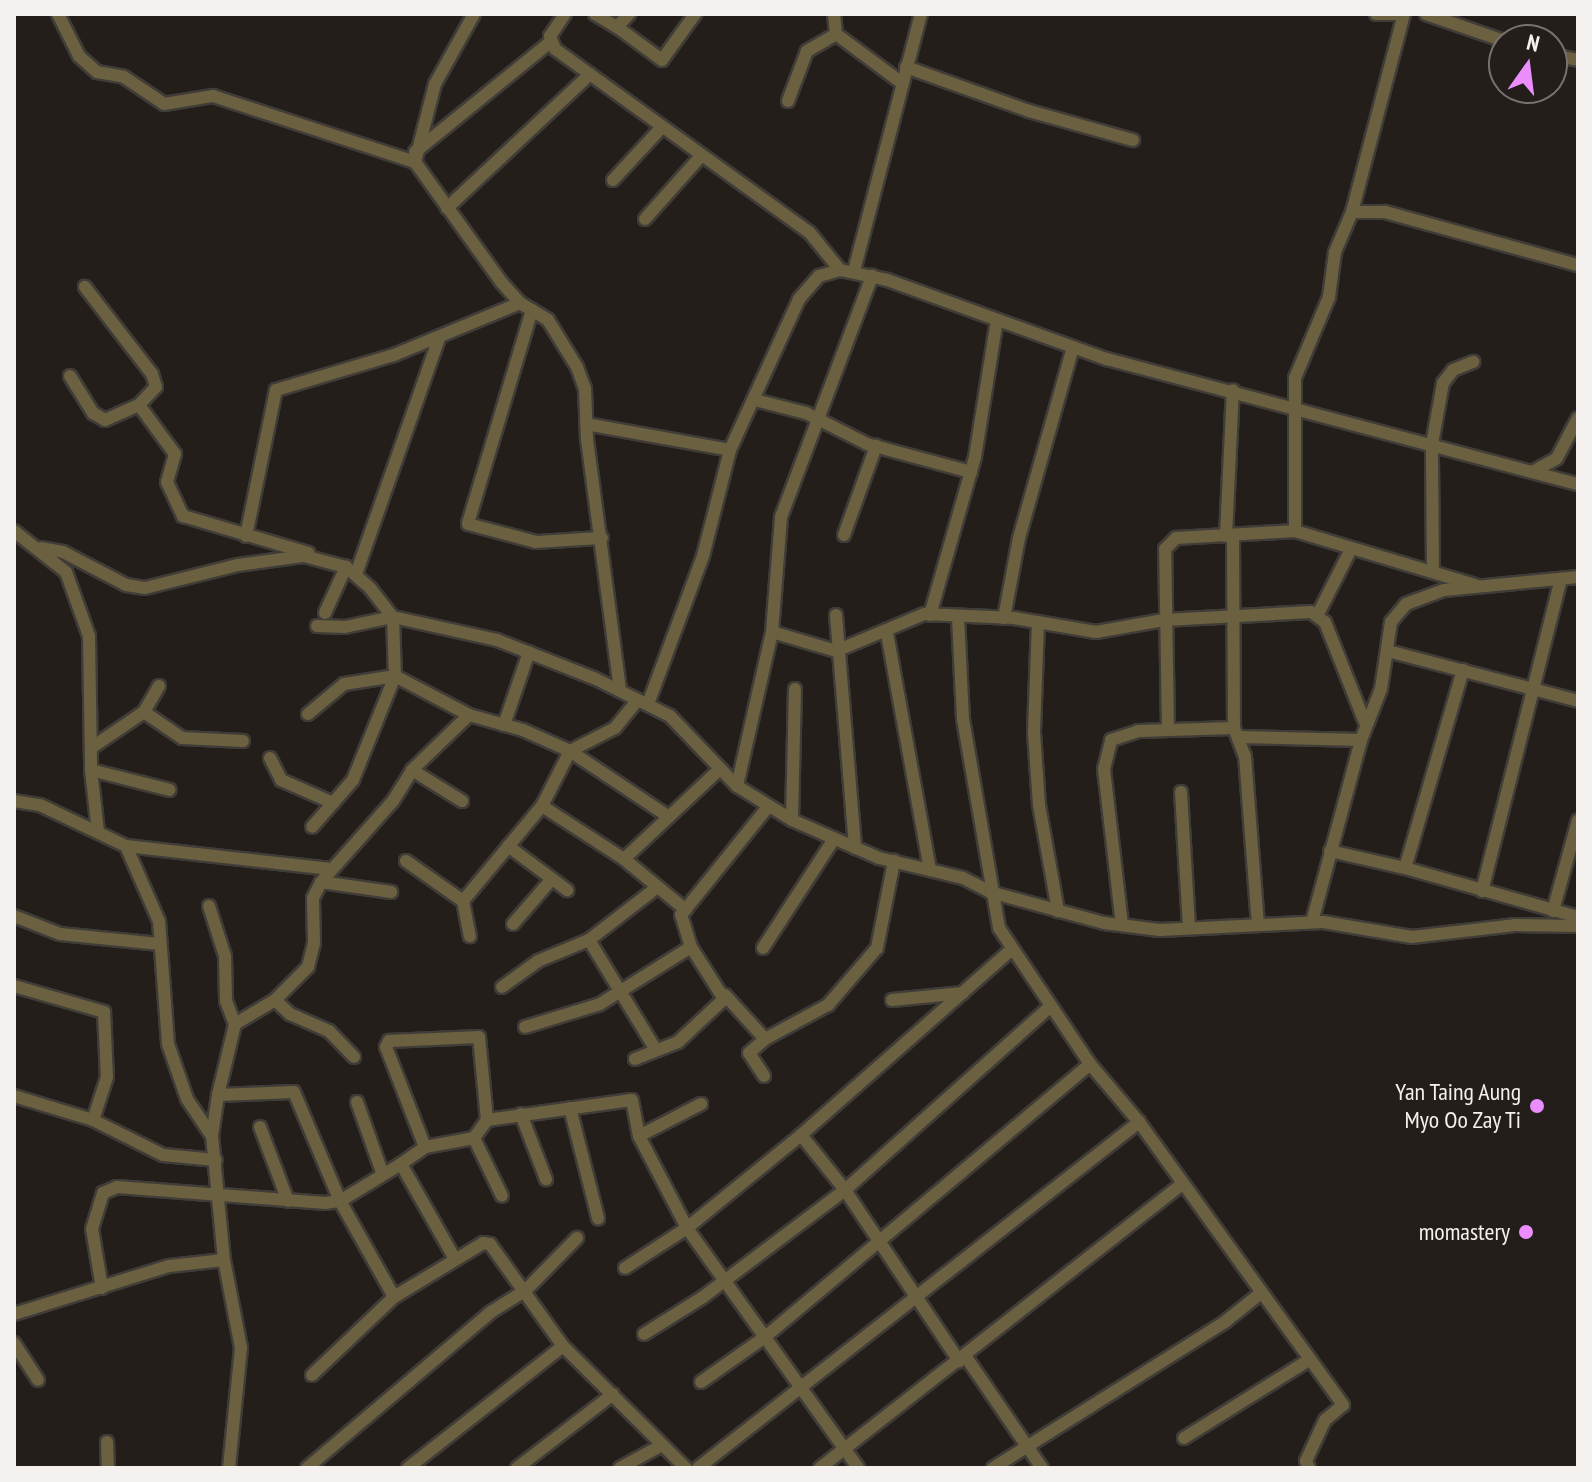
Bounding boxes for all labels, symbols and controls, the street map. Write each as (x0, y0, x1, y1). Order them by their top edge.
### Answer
north arrow (1488, 24, 1568, 104)
text: N (1524, 28, 1542, 58)
place label: Yan Taing Aung Myo Oo Zay Ti (1394, 1078, 1521, 1134)
marker: Yan Taing Aung Myo Oo Zay Ti (1528, 1097, 1546, 1115)
place label: momastery (1419, 1218, 1510, 1246)
marker: momastery (1517, 1223, 1535, 1241)

